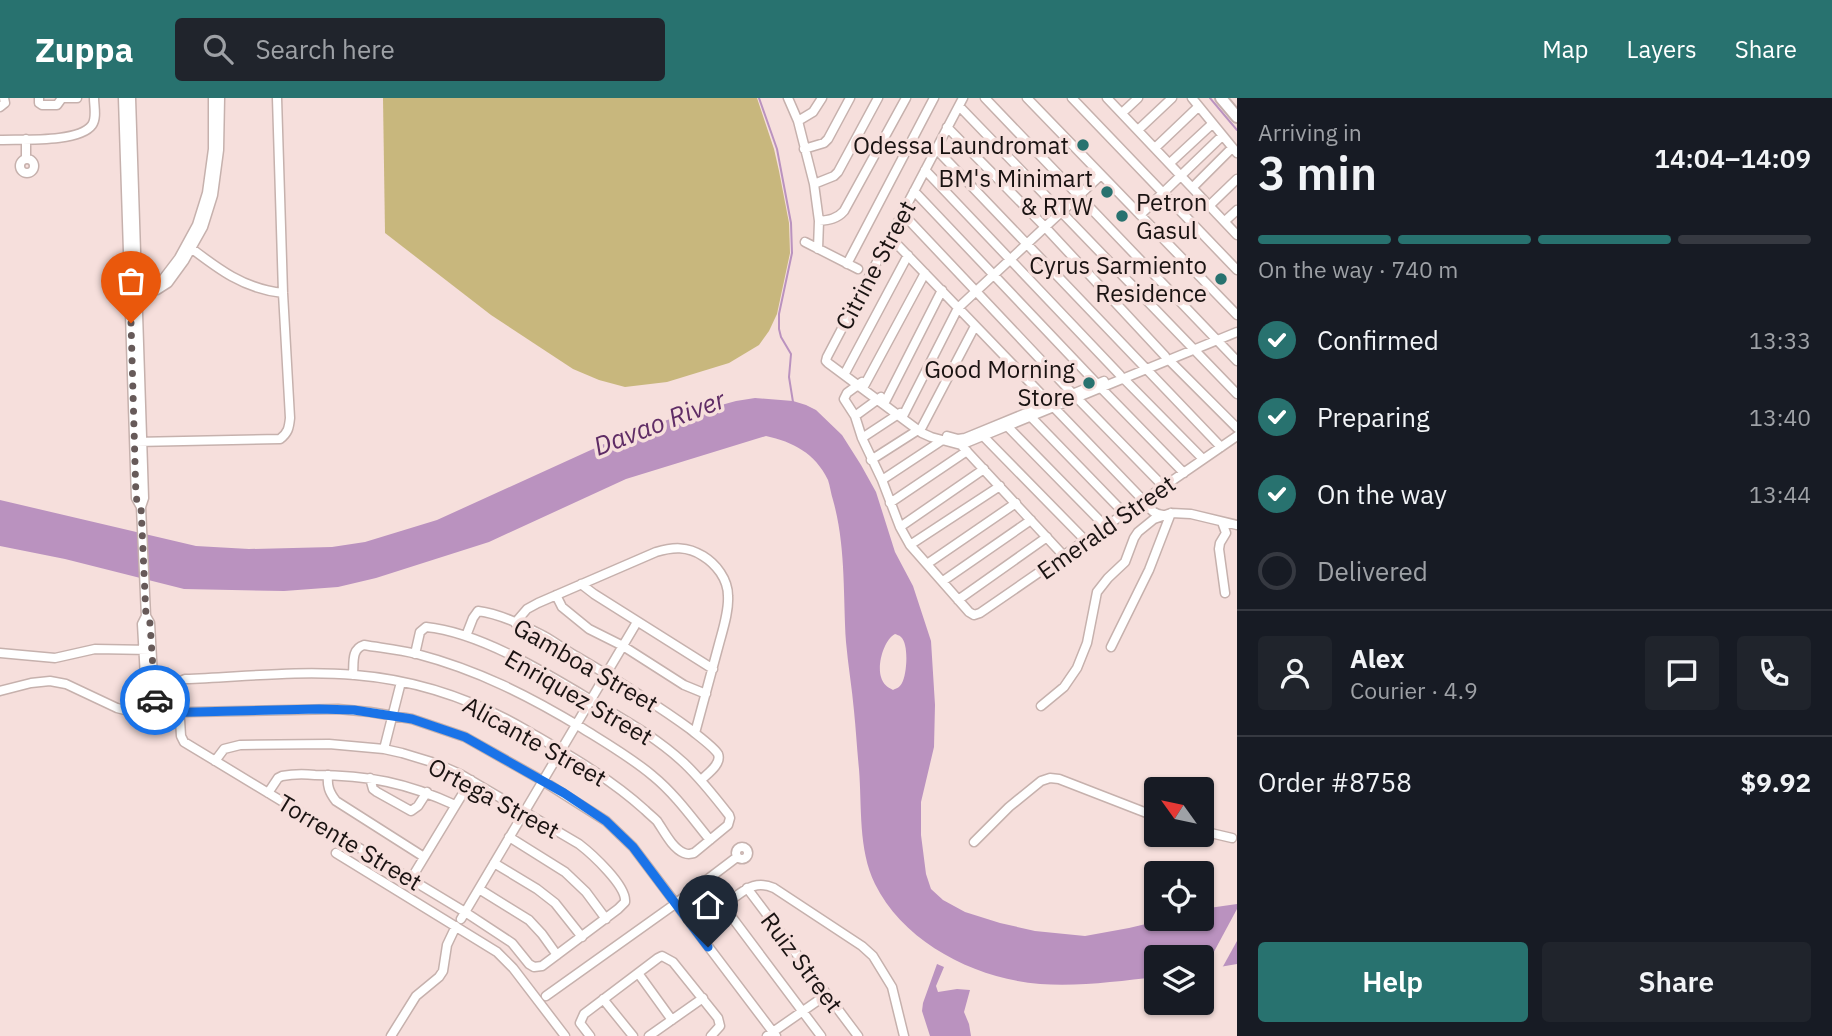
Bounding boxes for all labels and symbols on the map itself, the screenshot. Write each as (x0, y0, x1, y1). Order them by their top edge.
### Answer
place label: Odessa Laundromat (853, 129, 1069, 161)
marker: Odessa Laundromat (1075, 137, 1091, 153)
place label: BM's Minimart & RTW (938, 162, 1093, 222)
marker: BM's Minimart & RTW (1099, 184, 1115, 200)
place label: Petron Gasul (1136, 186, 1207, 246)
street label: Citrine Street (827, 195, 923, 335)
marker: Petron Gasul (1114, 208, 1130, 224)
place label: Cyrus Sarmiento Residence (1029, 249, 1207, 309)
pin (101, 251, 161, 323)
marker: Cyrus Sarmiento Residence (1213, 271, 1229, 287)
place label: Good Morning Store (924, 353, 1075, 413)
marker: Good Morning Store (1081, 375, 1097, 391)
water label: Davao River (588, 381, 731, 463)
street label: Emerald Street (1031, 468, 1181, 586)
street label: Gamboa Street (508, 611, 664, 719)
street label: Enriquez Street (499, 642, 659, 752)
courier (120, 665, 190, 735)
street label: Alicante Street (458, 688, 612, 794)
street label: Ortega Street (423, 750, 565, 846)
north arrow (1144, 777, 1214, 847)
street label: Torrente Street (272, 786, 428, 898)
pin (678, 875, 738, 947)
street label: Ruiz Street (754, 905, 850, 1019)

